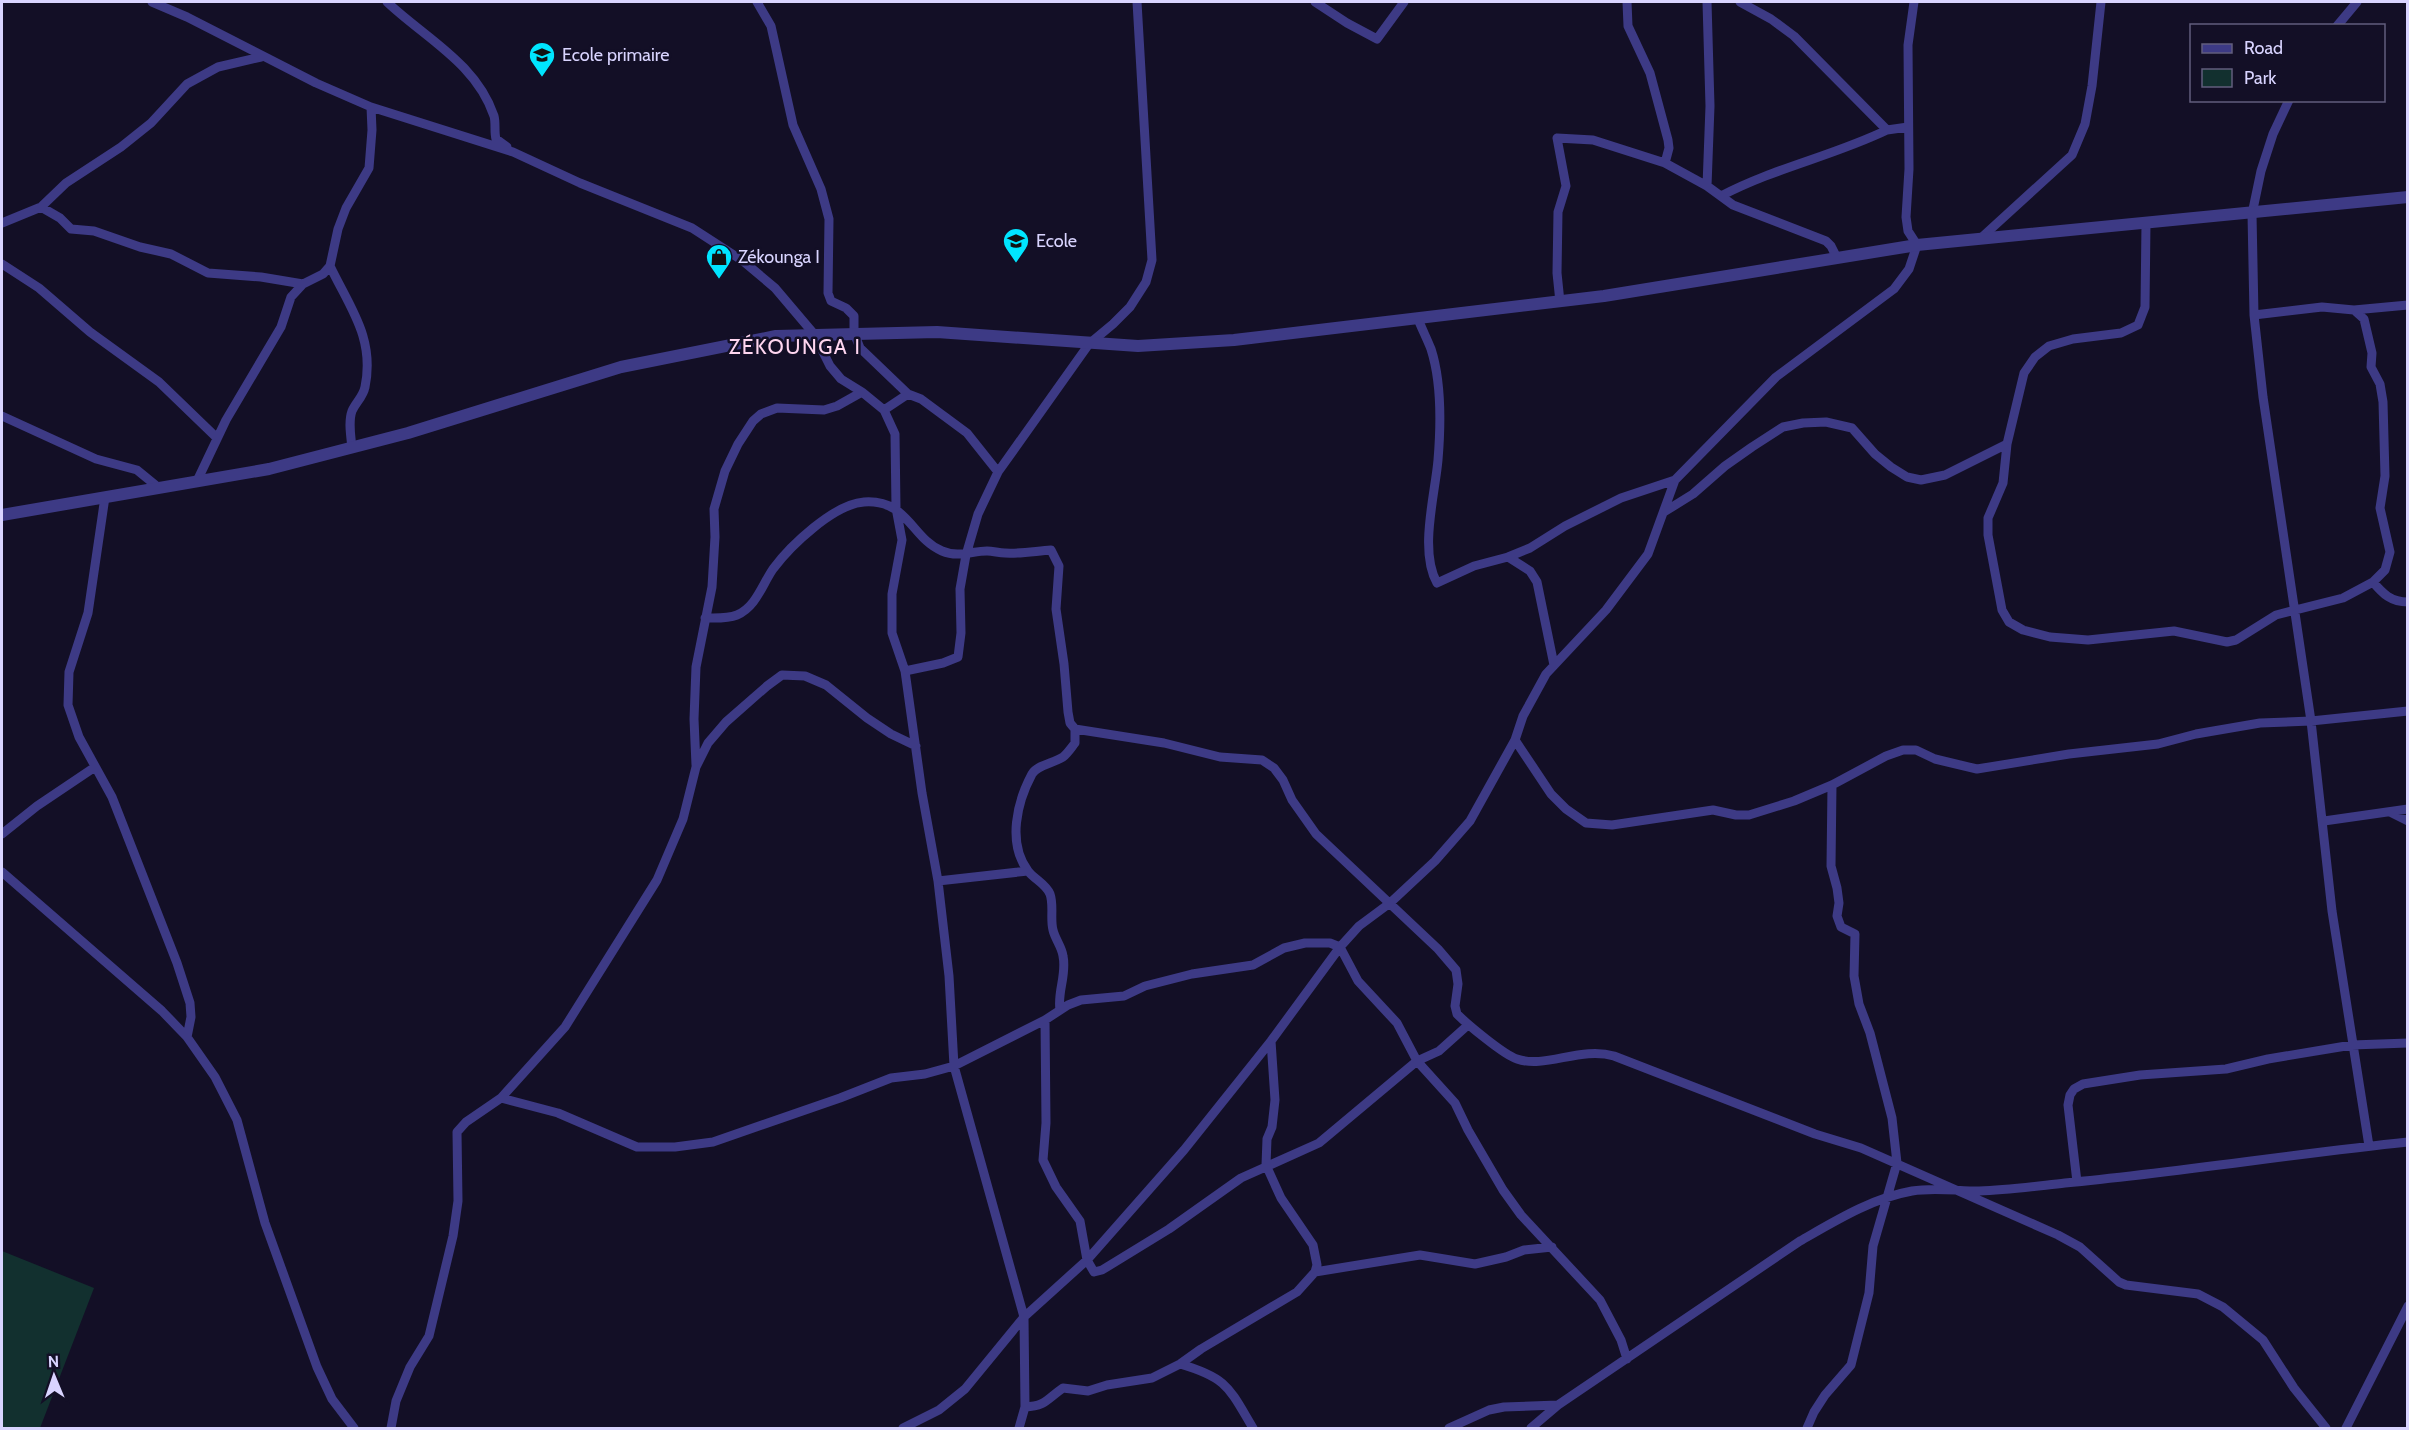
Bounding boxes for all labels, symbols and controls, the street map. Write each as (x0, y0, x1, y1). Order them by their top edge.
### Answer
legend (2190, 24, 2385, 102)
text: Road (2244, 37, 2283, 59)
school or university icon: Ecole primaire (527, 40, 557, 78)
place label: Ecole primaire (562, 44, 670, 66)
text: Park (2244, 67, 2277, 89)
school or university icon: Ecole (1001, 226, 1031, 264)
place label: Ecole (1036, 230, 1077, 252)
shop icon: Zékounga I (704, 242, 734, 280)
place label: Zékounga I (738, 246, 820, 268)
district label: ZÉKOUNGA I (729, 334, 861, 359)
north arrow (24, 1346, 84, 1406)
text: N (48, 1352, 59, 1371)

